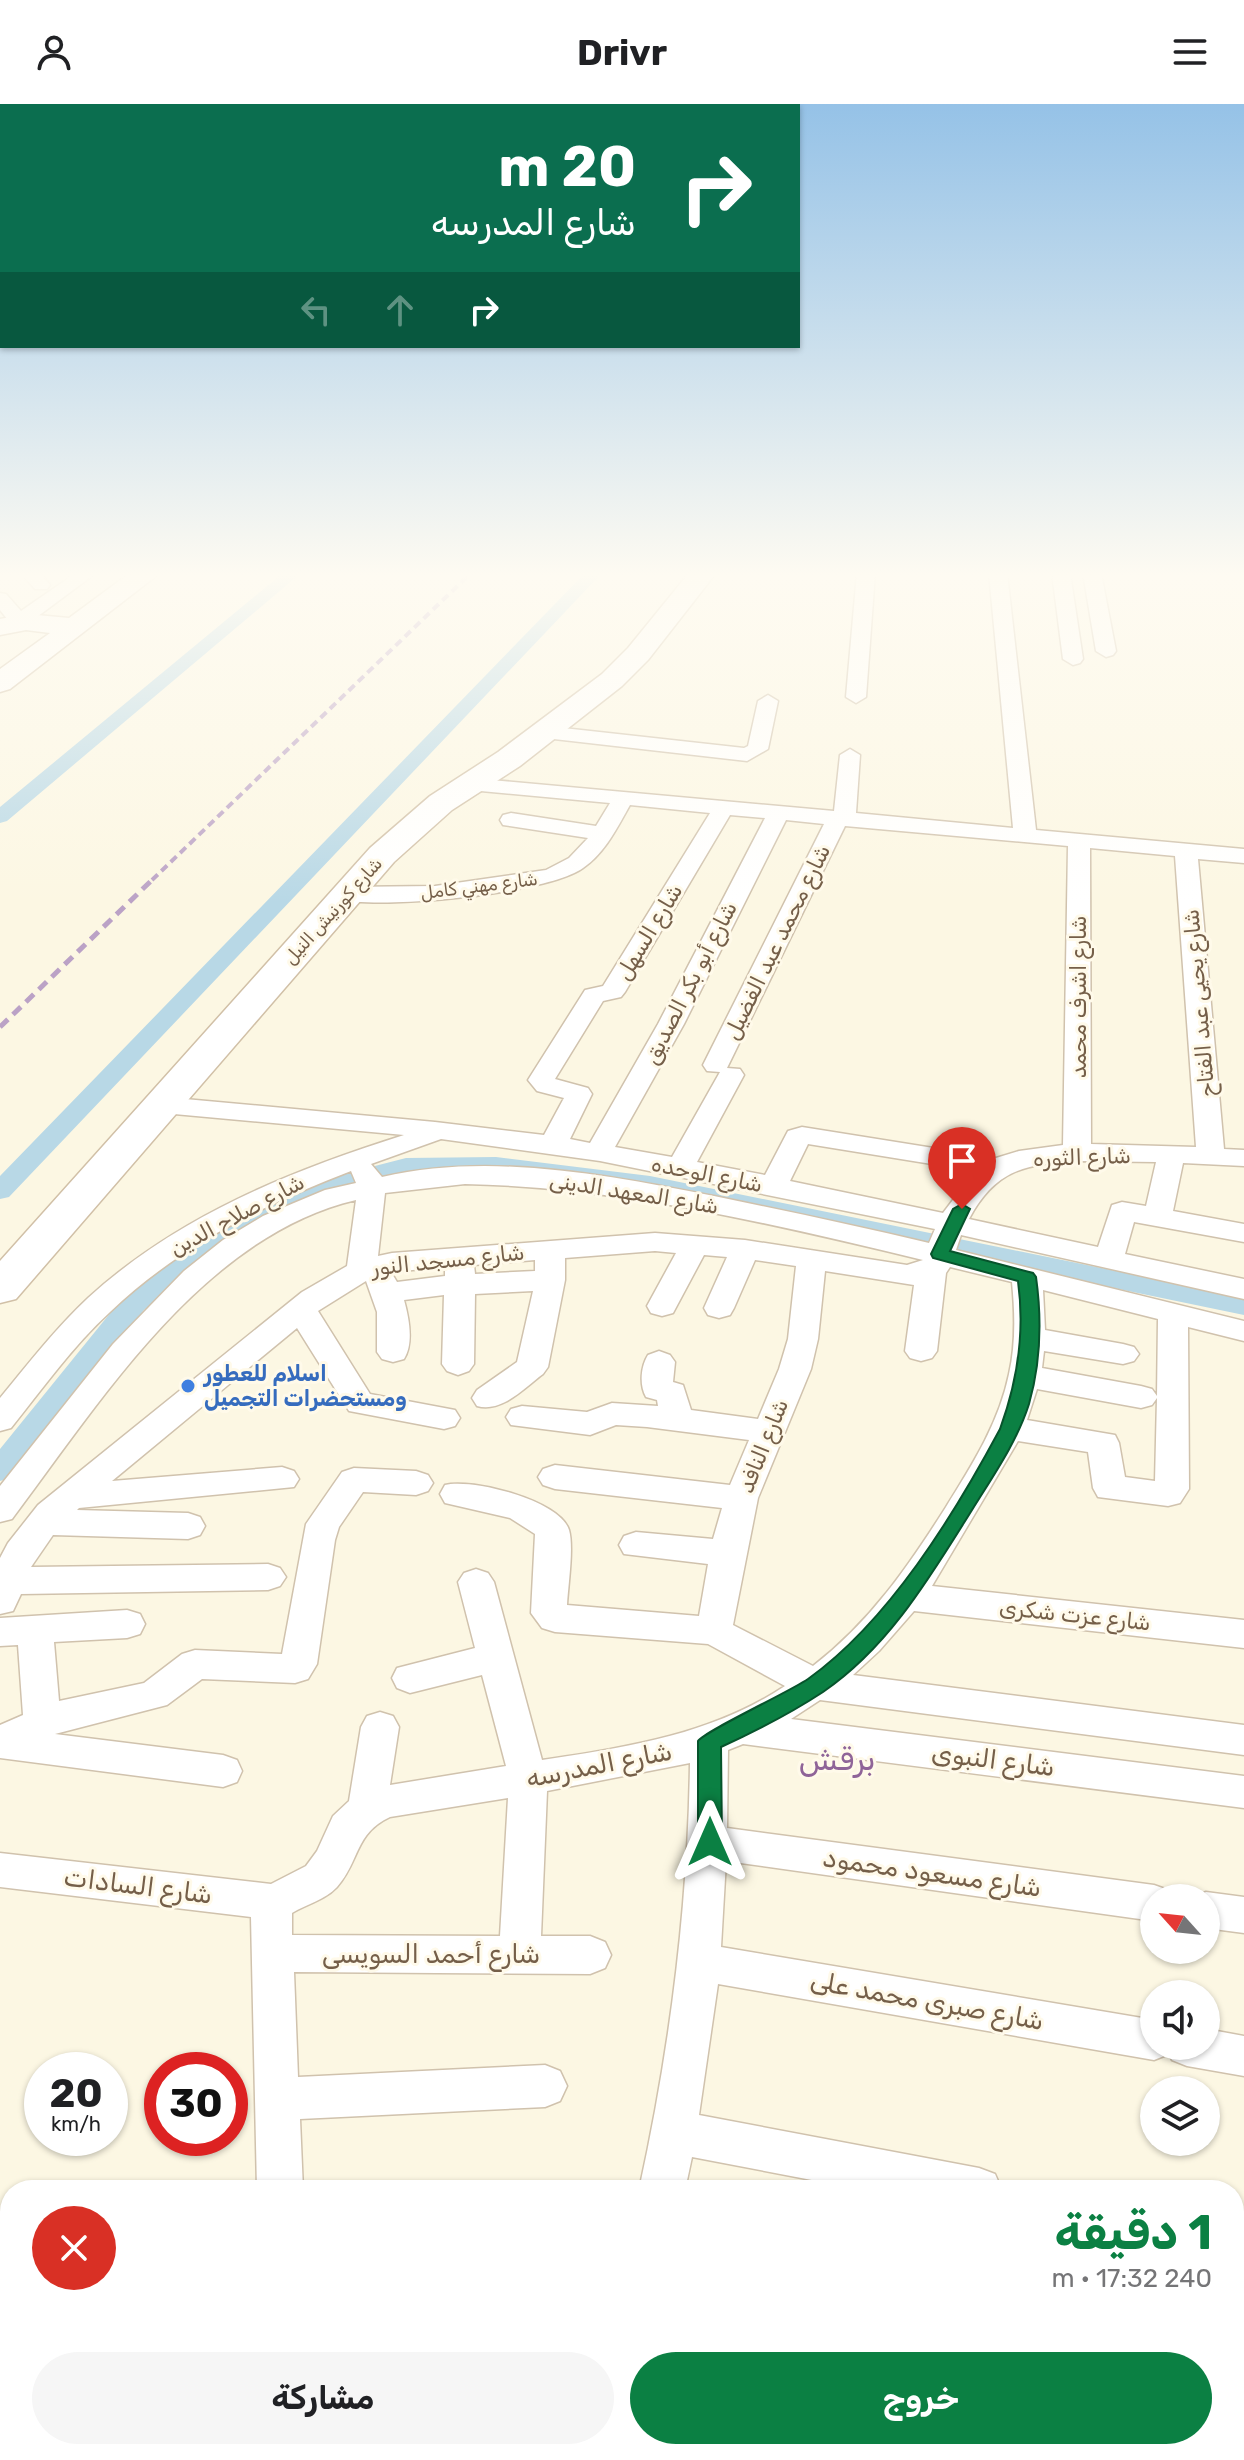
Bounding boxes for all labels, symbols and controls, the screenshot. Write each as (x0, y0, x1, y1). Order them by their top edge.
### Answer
icon: person (32, 30, 76, 74)
icon: menu (1168, 30, 1212, 74)
text: Drivr (577, 31, 667, 74)
text: 20 m (498, 134, 636, 200)
icon: right (664, 136, 768, 240)
text: شارع المدرسه (431, 201, 636, 244)
icon: left (294, 288, 338, 332)
icon: ahead (378, 288, 422, 332)
icon: right (462, 288, 506, 332)
street label: شارع محمد عبد الفضيل (718, 840, 838, 1045)
street label: شارع كورنيش النيل (279, 853, 388, 970)
street label: شارع مهني كامل (419, 868, 539, 906)
street label: شارع السهل (610, 879, 690, 986)
street label: شارع أبو بكر الصديق (637, 897, 745, 1070)
street label: شارع يحيى عبد الفتاح (1177, 908, 1223, 1098)
street label: شارع اشرف محمد (1065, 915, 1094, 1079)
pin (928, 1127, 996, 1209)
icon: arrive (940, 1139, 984, 1183)
street label: شارع الثوره (1032, 1142, 1132, 1174)
street label: شارع الوحده (649, 1150, 765, 1200)
street label: شارع المعهد الدينى (547, 1166, 721, 1222)
street label: شارع صلاح الدين (165, 1168, 310, 1264)
street label: شارع مسجد النور (368, 1239, 526, 1284)
place label: اسلام للعطور ومستحضرات التجميل (202, 1360, 407, 1412)
marker: اسلام للعطور ومستحضرات التجميل (179, 1377, 197, 1395)
street label: شارع النافد (732, 1395, 796, 1498)
street label: شارع عزت شكرى (998, 1594, 1152, 1638)
street label: شارع المدرسه (523, 1736, 675, 1796)
street label: شارع النبوى (929, 1737, 1056, 1785)
district label: برقش (798, 1740, 876, 1778)
position arrow (668, 1800, 752, 1884)
street label: شارع مسعود محمود (820, 1842, 1043, 1906)
street label: شارع السادات (62, 1862, 214, 1912)
north arrow (1140, 1884, 1220, 1964)
map controls (1140, 1884, 1220, 2156)
street label: شارع أحمد السويسى (322, 1939, 540, 1972)
street label: شارع صبرى محمد على (807, 1965, 1046, 2039)
button: sound (1140, 1980, 1220, 2060)
speed limit sign: 30 (144, 2052, 248, 2156)
text: 20 (49, 2070, 103, 2117)
button: layers (1140, 2076, 1220, 2156)
text: km/h (51, 2112, 101, 2136)
text: 1 دقيقة (1055, 2204, 1212, 2261)
button: close (32, 2206, 116, 2290)
text: 240 m · 17:32 (1052, 2263, 1212, 2294)
button: مشاركة (32, 2352, 614, 2444)
button: خروج (630, 2352, 1212, 2444)

